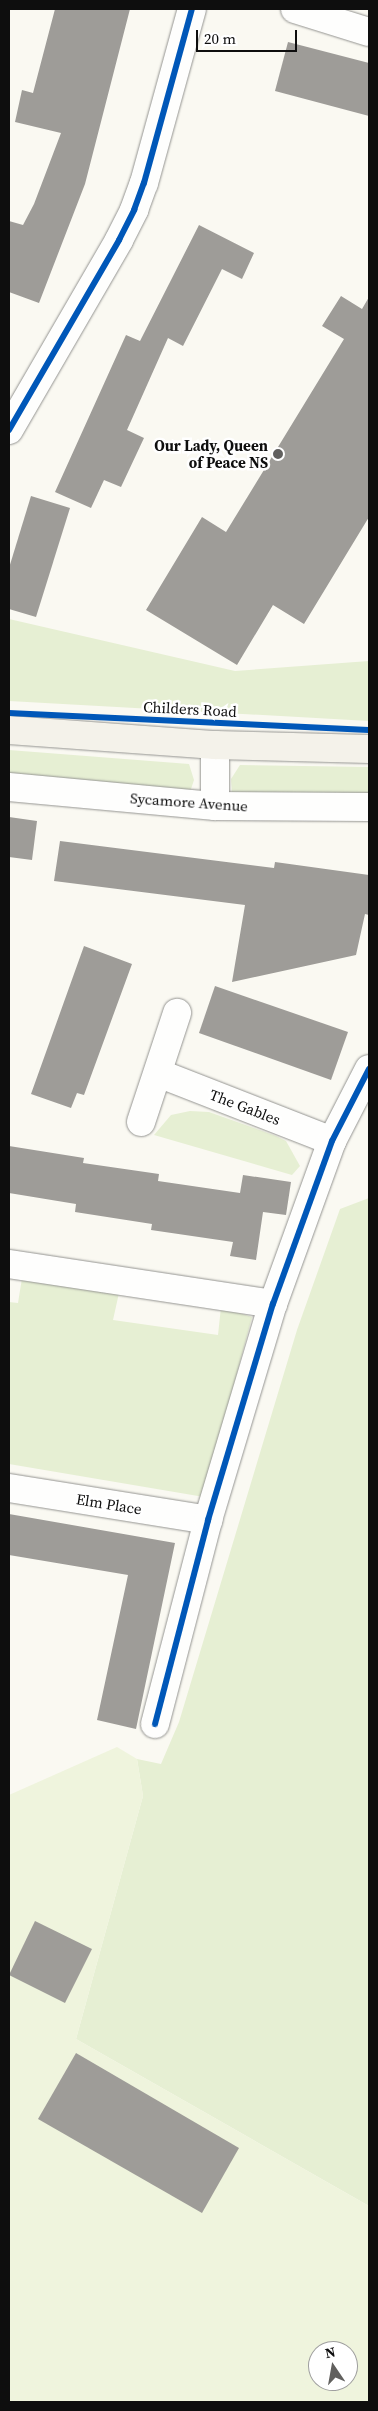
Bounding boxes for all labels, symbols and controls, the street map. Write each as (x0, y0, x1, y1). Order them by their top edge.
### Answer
scale bar (198, 20, 299, 52)
text: 20 m (204, 28, 236, 49)
place label: Our Lady, Queen of Peace NS (154, 436, 268, 471)
marker: Our Lady, Queen of Peace NS (272, 448, 284, 460)
street label: Childers Road (143, 698, 237, 720)
street label: Sycamore Avenue (130, 789, 248, 815)
street label: The Gables (207, 1085, 283, 1129)
street label: Elm Place (75, 1490, 143, 1518)
north arrow (308, 2341, 358, 2391)
text: N (323, 2341, 337, 2363)

